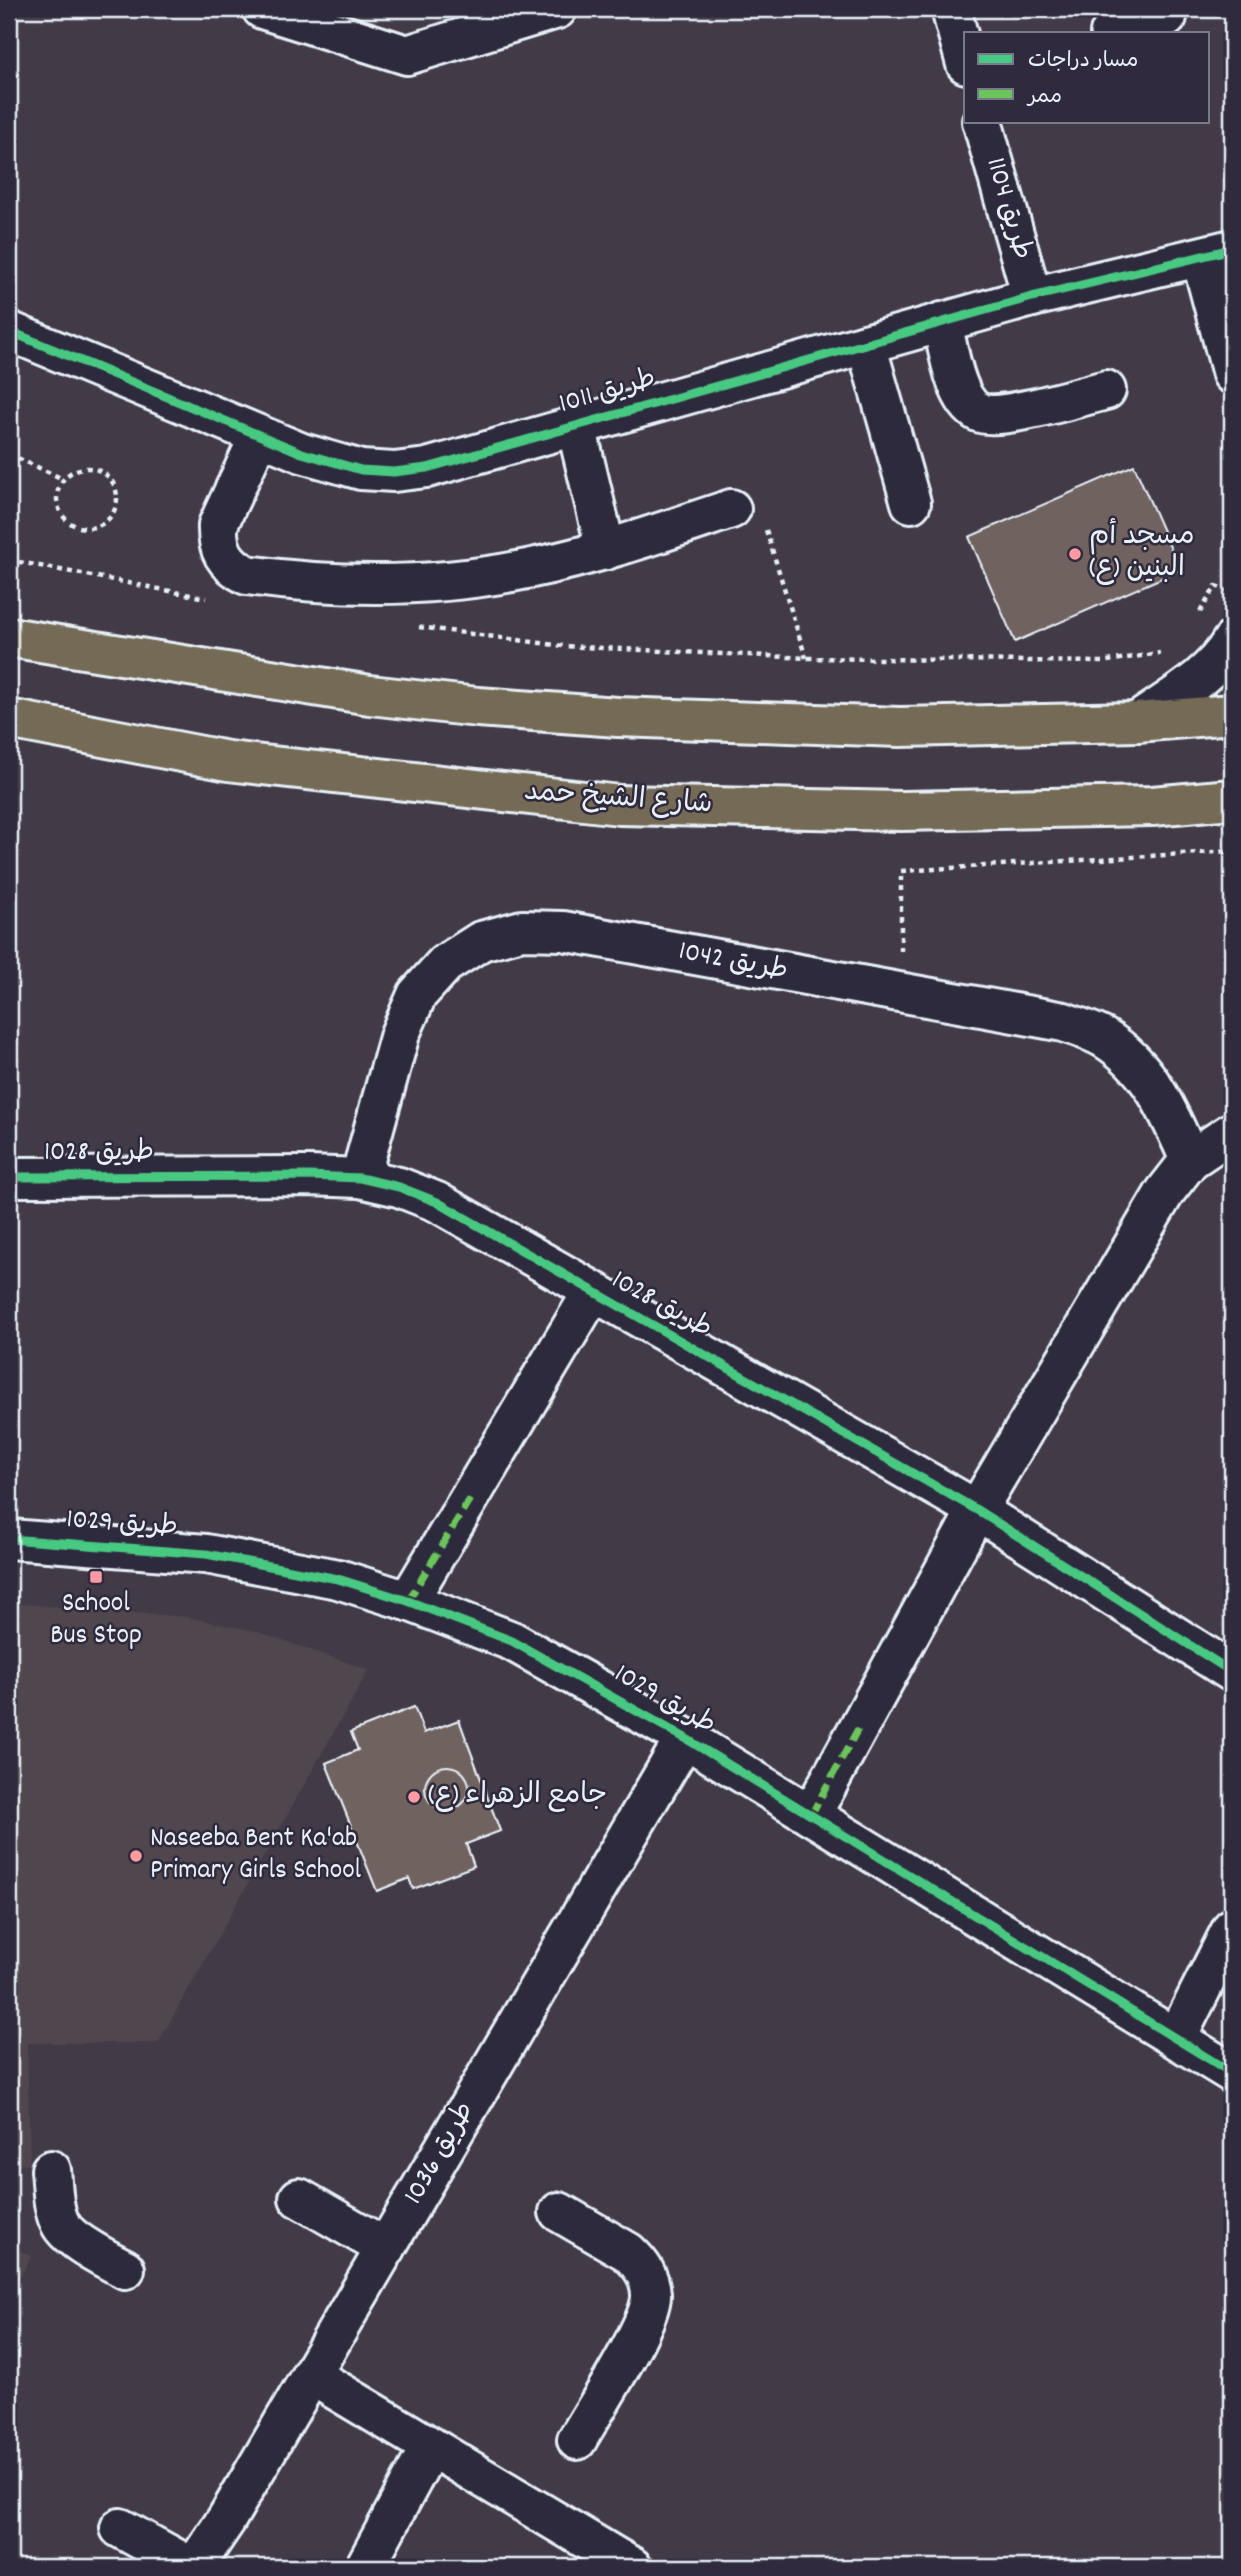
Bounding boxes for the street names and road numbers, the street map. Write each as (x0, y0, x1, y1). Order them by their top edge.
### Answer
street label: طريق 1104 (973, 153, 1041, 265)
street label: طريق 1011 (555, 360, 661, 426)
street label: شارع الشيخ حمد (522, 773, 714, 827)
street label: طريق 1042 (675, 933, 791, 993)
street label: طريق 1028 (44, 1134, 154, 1174)
street label: طريق 1028 (603, 1262, 719, 1350)
street label: طريق 1029 (65, 1501, 179, 1549)
street label: طريق 1029 (606, 1656, 722, 1746)
street label: طريق 1036 (395, 2095, 487, 2213)

